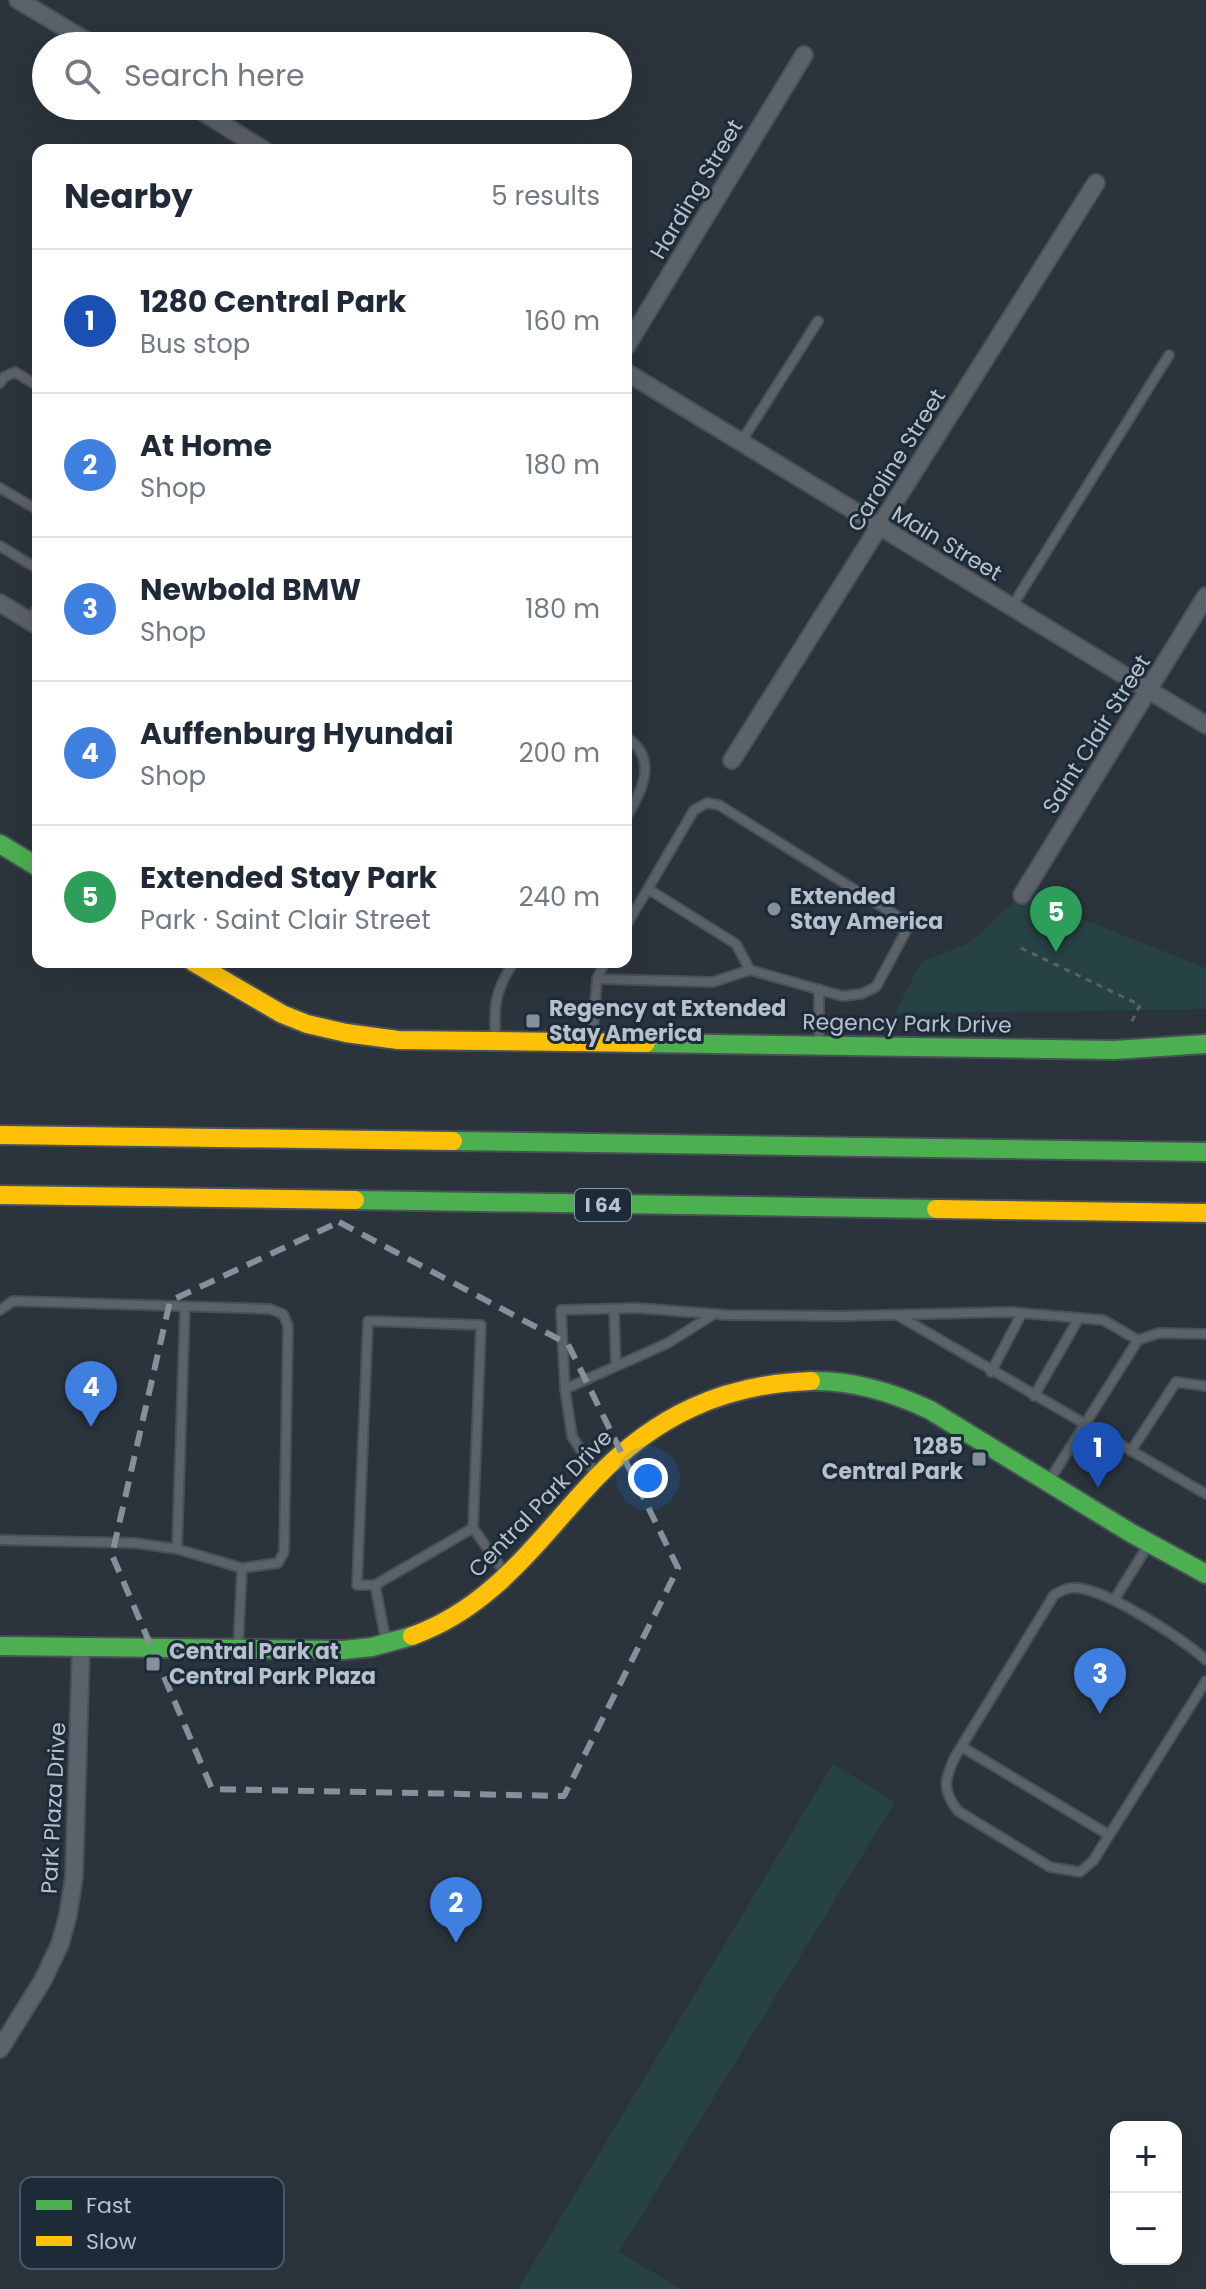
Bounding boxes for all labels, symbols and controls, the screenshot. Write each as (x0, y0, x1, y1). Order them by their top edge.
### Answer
search box (32, 32, 632, 120)
icon: search (60, 54, 104, 98)
text: Search here (124, 54, 305, 97)
street label: Harding Street (642, 114, 750, 265)
text: Nearby (64, 172, 193, 220)
text: 5 results (491, 178, 600, 214)
text: 1280 Central Park (140, 280, 406, 323)
text: 1 (85, 303, 95, 339)
text: 160 m (525, 303, 600, 339)
text: Bus stop (140, 326, 250, 362)
street label: Caroline Street (840, 383, 953, 538)
text: At Home (140, 424, 272, 467)
text: 2 (83, 447, 97, 483)
text: 180 m (525, 447, 600, 483)
text: Shop (140, 470, 206, 506)
street label: Main Street (886, 498, 1008, 589)
text: Newbold BMW (140, 568, 361, 611)
text: 3 (82, 591, 98, 627)
text: 180 m (525, 591, 600, 627)
text: Shop (140, 614, 206, 650)
street label: Saint Clair Street (1035, 649, 1158, 820)
text: Auffenburg Hyundai (140, 712, 454, 755)
text: 4 (81, 735, 99, 771)
text: 200 m (519, 735, 600, 771)
text: Shop (140, 758, 206, 794)
text: Extended Stay Park (140, 856, 437, 899)
text: 5 (82, 879, 98, 915)
text: 240 m (519, 879, 600, 915)
place label: Extended Stay America (790, 881, 943, 937)
pin: 5 (1030, 886, 1082, 952)
marker: Extended Stay America (765, 900, 783, 918)
text: Park · Saint Clair Street (140, 902, 431, 938)
place label: Regency at Extended Stay America (549, 993, 786, 1049)
street label: Regency Park Drive (802, 1006, 1012, 1041)
marker: Regency at Extended Stay America (524, 1012, 542, 1030)
road number: I 64 (575, 1189, 631, 1221)
pin: 4 (65, 1361, 117, 1427)
street label: Central Park Drive (461, 1422, 619, 1584)
pin: 1 (1072, 1422, 1124, 1488)
place label: 1285 Central Park (822, 1431, 963, 1487)
marker: 1285 Central Park (970, 1450, 988, 1468)
your location (628, 1458, 668, 1498)
place label: Central Park at Central Park Plaza (169, 1636, 376, 1692)
pin: 3 (1074, 1648, 1126, 1714)
marker: Central Park at Central Park Plaza (144, 1655, 162, 1673)
street label: Park Plaza Drive (34, 1721, 73, 1895)
pin: 2 (430, 1877, 482, 1943)
map controls (1110, 2121, 1182, 2265)
button: + (1110, 2121, 1182, 2193)
legend (20, 2177, 284, 2269)
text: Fast (86, 2190, 131, 2221)
button: − (1110, 2193, 1182, 2265)
text: Slow (86, 2226, 136, 2257)

